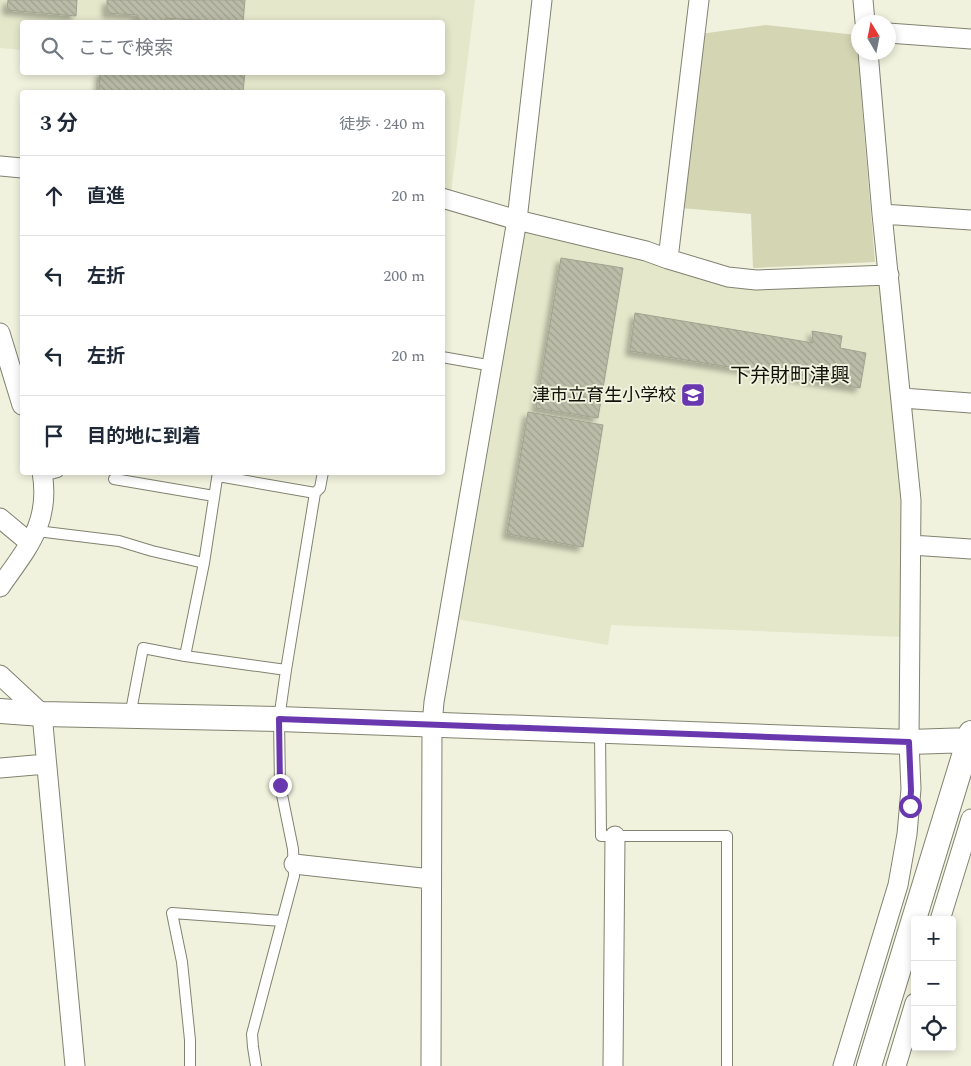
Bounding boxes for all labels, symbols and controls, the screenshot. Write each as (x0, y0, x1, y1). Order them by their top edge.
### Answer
north arrow (851, 15, 896, 60)
search box (20, 20, 445, 75)
icon: search (38, 34, 66, 62)
text: ここで検索 (78, 34, 173, 63)
text: 3 分 (40, 108, 78, 140)
text: 徒歩 · 240 m (339, 112, 425, 136)
icon: ahead (40, 182, 68, 210)
text: 直進 (87, 182, 125, 211)
text: 20 m (391, 184, 425, 208)
icon: left (40, 262, 68, 290)
text: 左折 (87, 262, 125, 291)
text: 200 m (383, 264, 425, 288)
icon: left (40, 342, 68, 370)
text: 左折 (87, 342, 125, 371)
text: 20 m (391, 344, 425, 368)
district label: 下弁財町津興 (730, 361, 850, 391)
place label: 津市立育生小学校 (532, 382, 676, 409)
school or university icon: 津市立育生小学校 (680, 382, 706, 408)
icon: arrive (40, 422, 68, 450)
text: 目的地に到着 (87, 422, 201, 451)
route end (269, 774, 292, 797)
route start (899, 795, 922, 818)
map controls (911, 916, 956, 1051)
button: + (911, 916, 956, 961)
button: − (911, 961, 956, 1006)
button: locate (911, 1006, 956, 1051)

